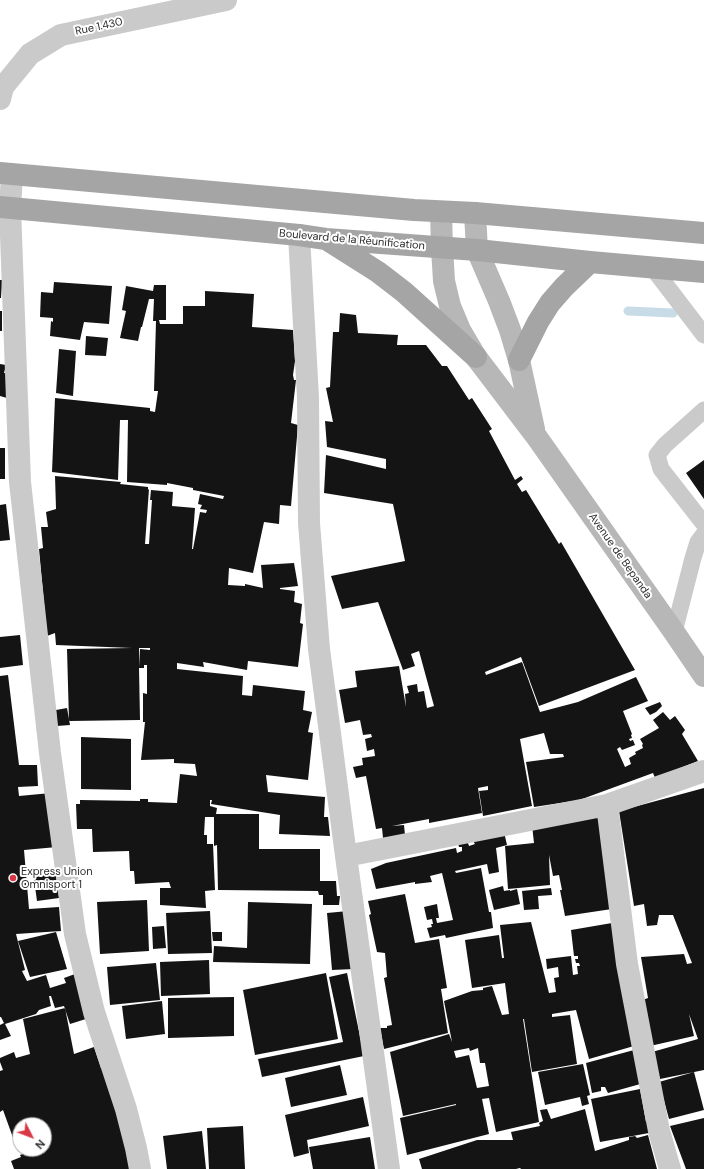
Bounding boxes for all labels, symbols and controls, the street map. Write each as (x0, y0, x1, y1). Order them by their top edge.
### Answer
street label: Rue 1.430 (74, 16, 124, 38)
street label: Boulevard de la Réunification (279, 227, 425, 253)
street label: Avenue de Bepanda (586, 511, 654, 601)
place label: Express Union Omnisport 1 (21, 865, 93, 891)
marker: Express Union Omnisport 1 (8, 873, 18, 883)
north arrow (12, 1117, 52, 1157)
text: N (32, 1137, 48, 1152)

